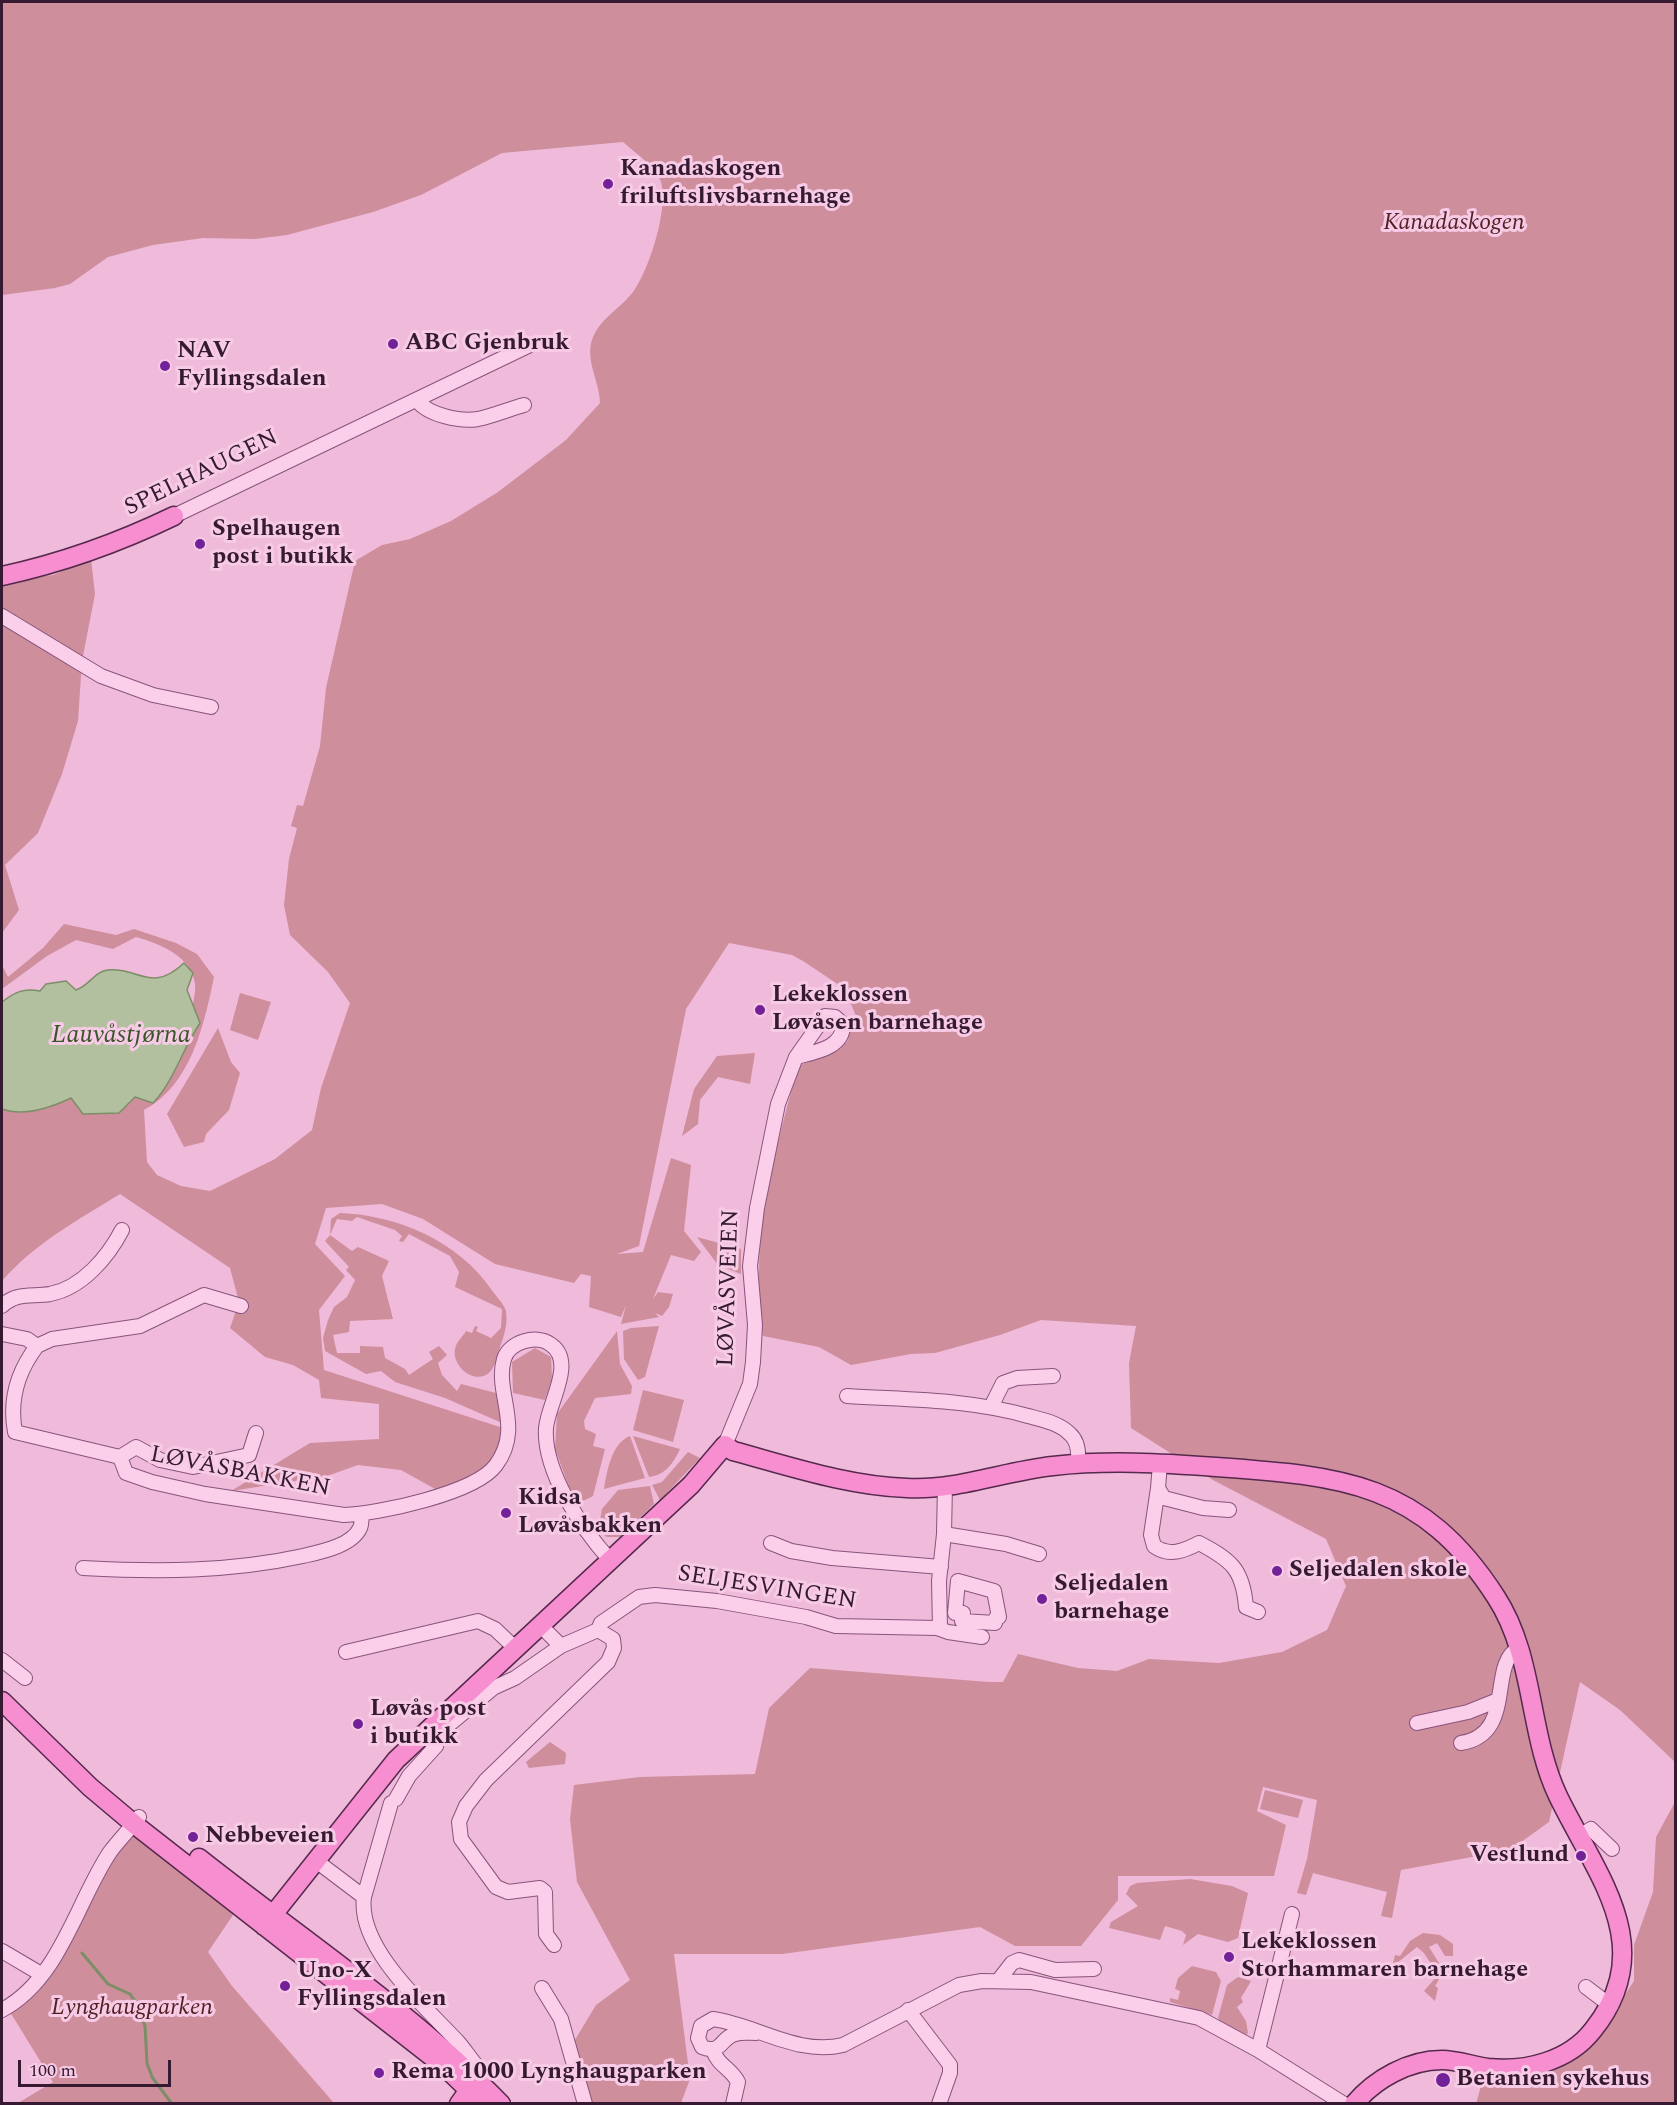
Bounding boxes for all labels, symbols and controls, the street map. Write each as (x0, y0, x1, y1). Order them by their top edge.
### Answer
place label: Kanadaskogen friluftslivsbarnehage (620, 156, 851, 212)
marker: Kanadaskogen friluftslivsbarnehage (601, 177, 615, 191)
park label: Kanadaskogen (1383, 210, 1525, 238)
place label: ABC Gjenbruk (405, 330, 569, 358)
marker: ABC Gjenbruk (386, 337, 400, 351)
place label: NAV Fyllingsdalen (177, 338, 327, 394)
marker: NAV Fyllingsdalen (158, 359, 172, 373)
street label: SPELHAUGEN (120, 424, 284, 524)
place label: Spelhaugen post i butikk (212, 516, 353, 572)
marker: Spelhaugen post i butikk (193, 537, 207, 551)
place label: Lekeklossen Løvåsen barnehage (772, 982, 983, 1038)
marker: Lekeklossen Løvåsen barnehage (753, 1003, 767, 1017)
water label: Lauvåstjørna (51, 1021, 191, 1053)
street label: LØVÅSVEIEN (713, 1209, 747, 1367)
street label: LØVÅSBAKKEN (147, 1441, 333, 1505)
place label: Kidsa Løvåsbakken (518, 1485, 662, 1541)
marker: Kidsa Løvåsbakken (499, 1506, 513, 1520)
place label: Seljedalen skole (1289, 1557, 1467, 1585)
street label: SELJESVINGEN (676, 1561, 858, 1617)
marker: Seljedalen skole (1270, 1564, 1284, 1578)
place label: Seljedalen barnehage (1054, 1571, 1169, 1627)
marker: Seljedalen barnehage (1035, 1592, 1049, 1606)
place label: Løvås post i butikk (370, 1696, 486, 1752)
marker: Løvås post i butikk (351, 1717, 365, 1731)
place label: Nebbeveien (205, 1823, 335, 1851)
marker: Nebbeveien (186, 1830, 200, 1844)
place label: Vestlund (1470, 1842, 1569, 1870)
marker: Vestlund (1574, 1849, 1588, 1863)
place label: Lekeklossen Storhammaren barnehage (1241, 1929, 1528, 1985)
marker: Lekeklossen Storhammaren barnehage (1222, 1950, 1236, 1964)
place label: Uno-X Fyllingsdalen (297, 1958, 447, 2014)
marker: Uno-X Fyllingsdalen (278, 1979, 292, 1993)
park label: Lynghaugparken (51, 1995, 213, 2023)
scale bar (21, 2048, 174, 2086)
text: 100 m (29, 2057, 76, 2084)
place label: Rema 1000 Lynghaugparken (391, 2059, 707, 2087)
marker: Rema 1000 Lynghaugparken (372, 2066, 386, 2080)
place label: Betanien sykehus (1456, 2066, 1650, 2094)
marker: Betanien sykehus (1434, 2071, 1452, 2089)

